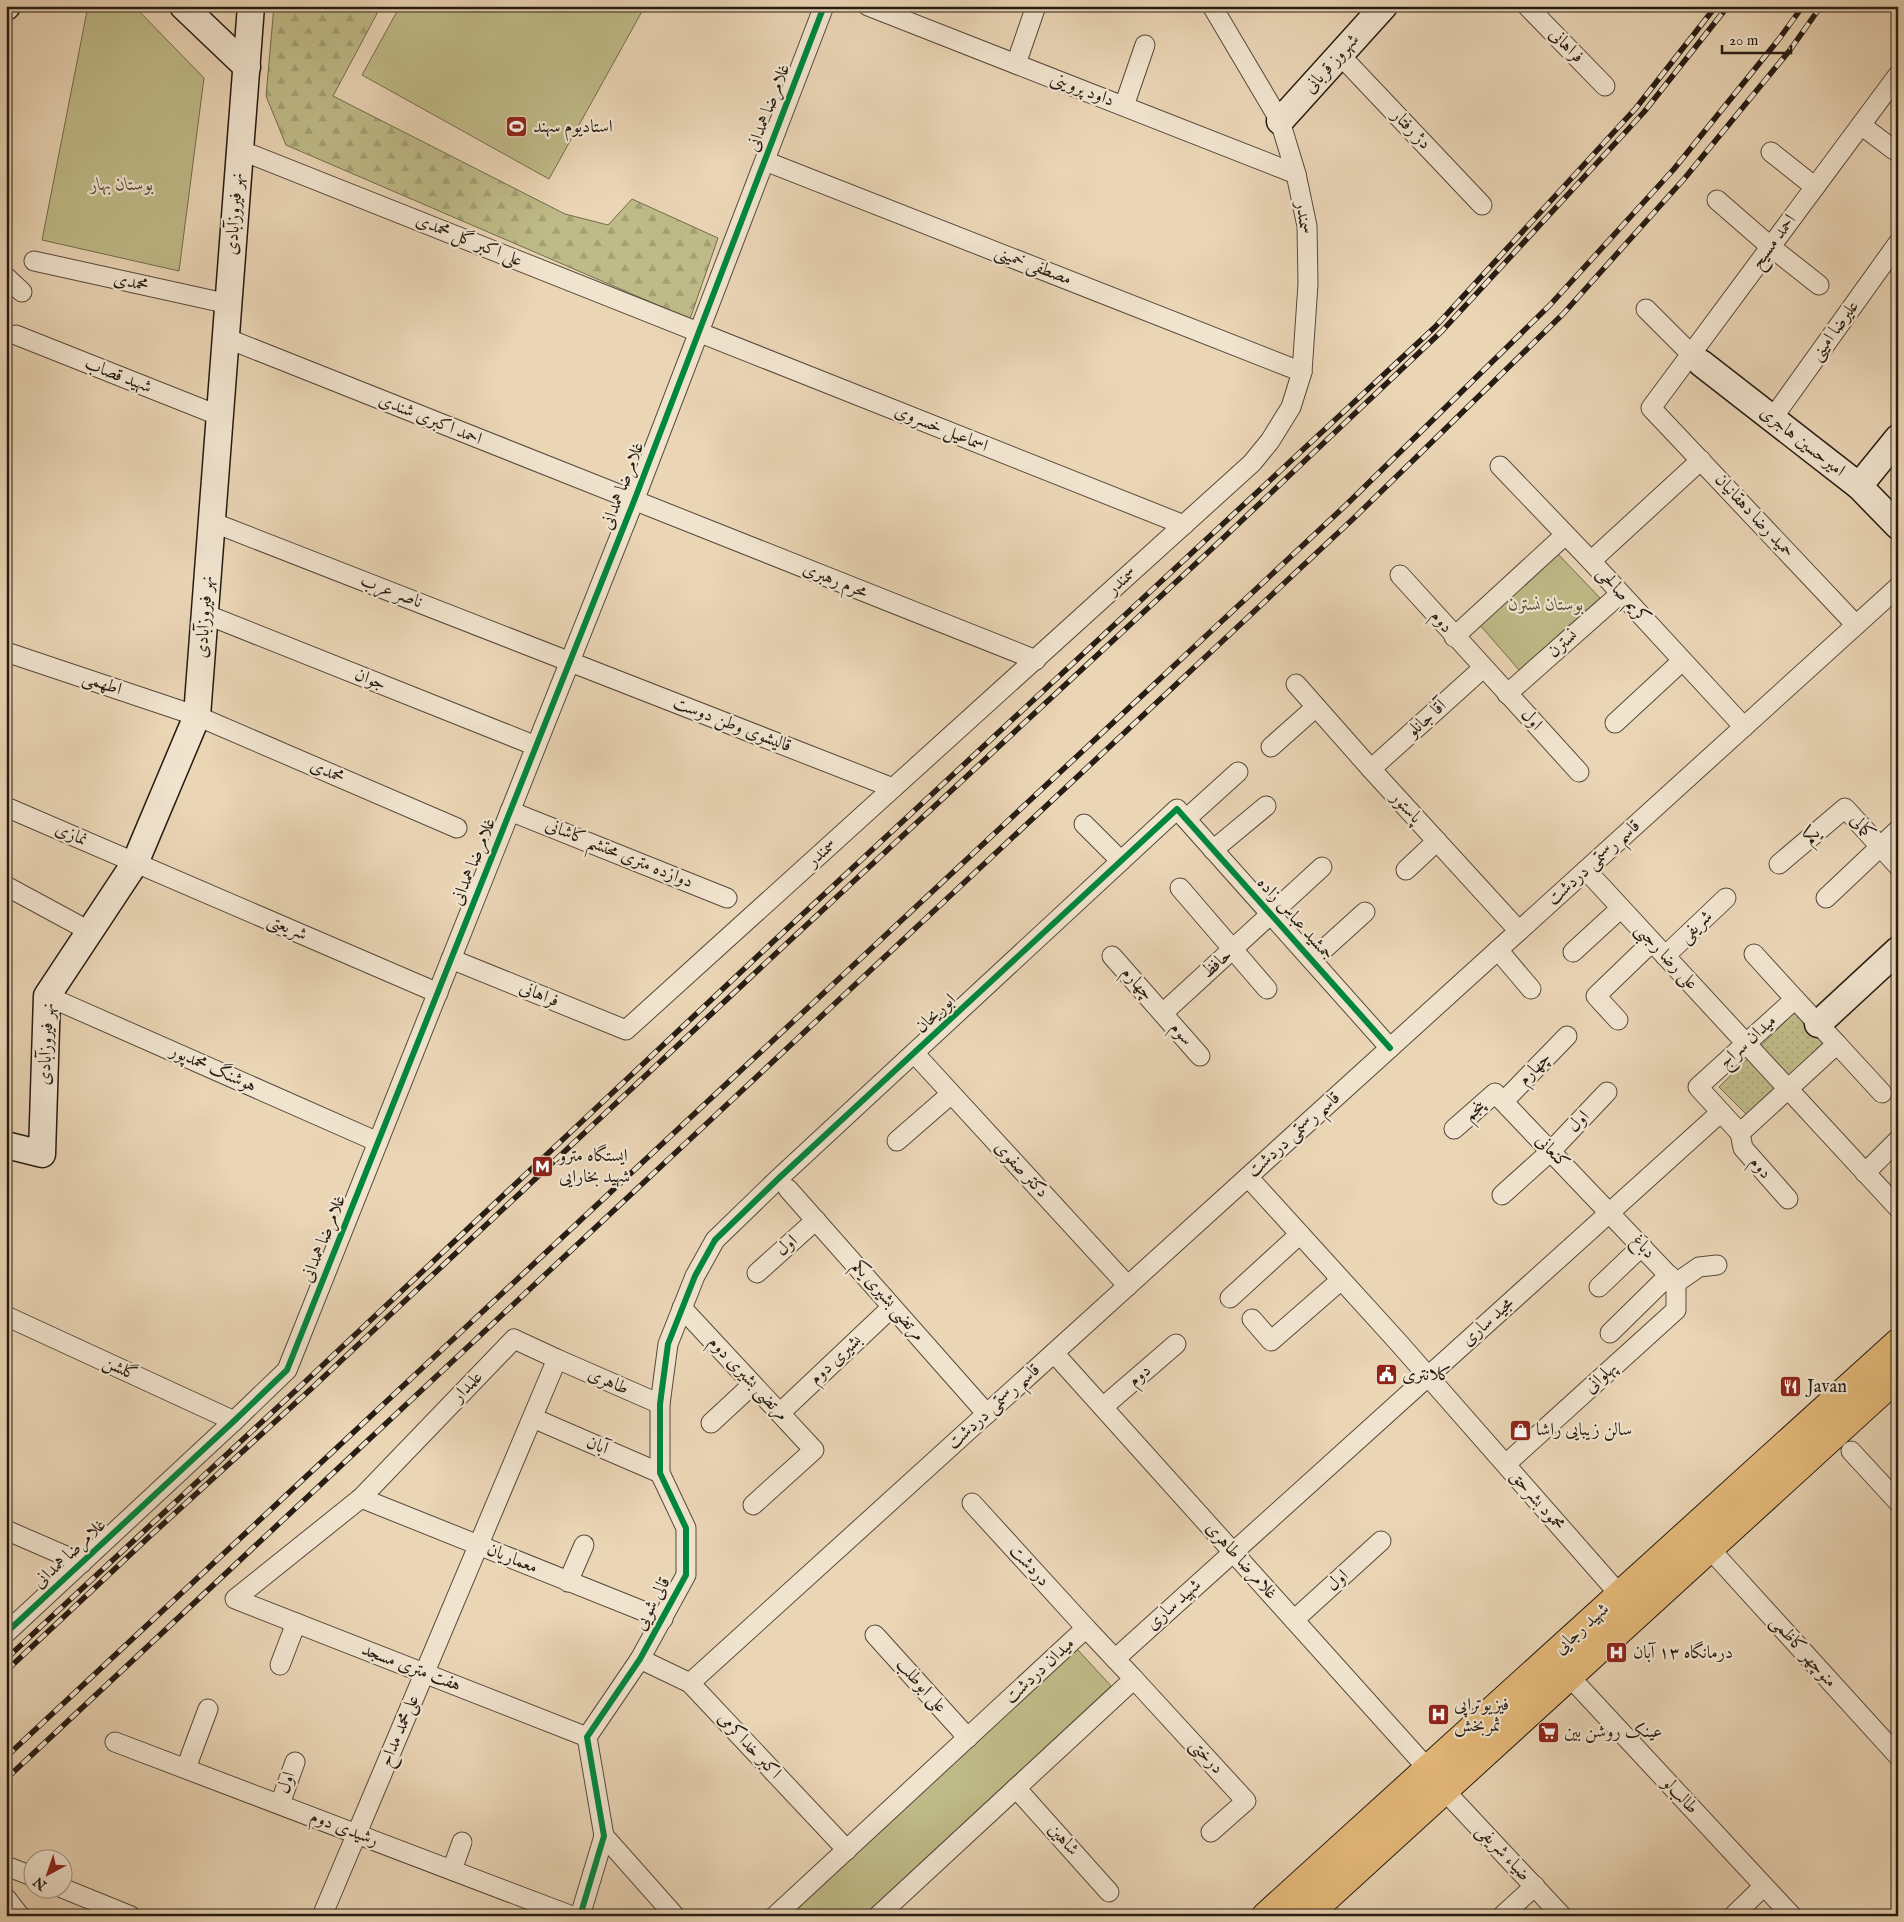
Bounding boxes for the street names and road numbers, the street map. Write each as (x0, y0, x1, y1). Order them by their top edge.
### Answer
street label: فراهانی (1543, 23, 1589, 69)
street label: شهروز قربانی (1299, 29, 1365, 99)
street label: غلامرضا همدانی (742, 61, 796, 155)
street label: داود پروینی (1047, 67, 1117, 113)
street label: دژ رفتار (1385, 104, 1436, 155)
street label: نهر فیروزآبادی (221, 172, 249, 256)
street label: سمندر (1289, 198, 1317, 236)
street label: علی اکبر گل محمدی (412, 208, 526, 273)
street label: احمد مسیح (1746, 210, 1804, 276)
street label: مصطفی خمینی (991, 241, 1075, 291)
street label: محمدی (111, 268, 151, 298)
street label: علیرضا امینی (1805, 296, 1865, 366)
street label: شهید قصاب (81, 353, 155, 399)
street label: احمد اکبری شندی (375, 389, 485, 451)
street label: اسماعیل خسروی (891, 400, 991, 458)
street label: امیرحسین هاجری (1755, 401, 1849, 483)
street label: غلامرضا همدانی (596, 439, 650, 533)
street label: حمید رضا دهقانیان (1709, 469, 1799, 563)
street label: محرم رهبری (798, 558, 871, 607)
street label: سمندر (1101, 562, 1142, 602)
street label: کریم صالحی (1589, 562, 1655, 632)
street label: ناصر عرب (357, 570, 425, 614)
street label: نهر فیروزآبادی (191, 575, 219, 659)
street label: دوم (1422, 606, 1457, 640)
street label: نسترن (1543, 624, 1583, 664)
street label: جوان (351, 663, 389, 697)
street label: اطهمی (79, 667, 125, 701)
street label: قالیشوی وطن دوست (670, 692, 794, 758)
street label: آقا جانلو (1401, 694, 1453, 744)
street label: اول (1515, 704, 1547, 736)
street label: محمدی (306, 755, 348, 789)
street label: پاستور (1384, 786, 1428, 830)
street label: کمالی (1844, 809, 1880, 845)
street label: دوازده متری محتشم کاشانی (540, 814, 696, 899)
street label: غلامرضا همدانی (446, 815, 502, 909)
street label: قاسم رستمی دردشت (1542, 815, 1649, 915)
street label: نمازی (51, 818, 91, 852)
street label: یکم (1798, 821, 1829, 853)
street label: سمندر (801, 834, 842, 874)
street label: جمشید عباس زاده (1251, 872, 1339, 966)
street label: شریفی (1674, 906, 1718, 948)
street label: شریعتی (263, 909, 311, 947)
street label: علی رضا رجبی (1628, 919, 1703, 996)
street label: حافظ (1197, 944, 1237, 984)
street label: چهارم (1113, 962, 1158, 1008)
street label: فراهانی (516, 977, 562, 1013)
street label: ابوریحان (911, 989, 962, 1039)
street label: نهر فیروزآبادی (33, 1002, 61, 1086)
street label: میدان سراج (1714, 1010, 1784, 1076)
street label: سوم (1162, 1017, 1198, 1053)
street label: هوشنگ محمدپور (165, 1037, 260, 1098)
street label: چهارم (1513, 1047, 1559, 1093)
street label: قاسم رستمی دردشت (1242, 1087, 1349, 1187)
street label: پنجم (1459, 1095, 1494, 1130)
street label: اول (1563, 1106, 1595, 1138)
street label: کنعانی (1530, 1130, 1574, 1174)
street label: دکتر صفوی (989, 1137, 1053, 1203)
street label: دوم (1741, 1152, 1776, 1186)
street label: غلامرضا همدانی (296, 1192, 352, 1286)
street label: اول (771, 1230, 803, 1262)
street label: دباغ (1624, 1230, 1660, 1265)
street label: مرتضی بشیری یکم (843, 1255, 930, 1349)
street label: مجید ساری (1457, 1292, 1519, 1352)
street label: بشیری دوم (805, 1330, 869, 1392)
street label: مرتضی بشیری دوم (700, 1332, 793, 1428)
street label: گلشن (99, 1350, 141, 1387)
street label: پهلوانی (1580, 1357, 1623, 1399)
street label: قاسم رستمی دردشت (942, 1359, 1049, 1459)
street label: دوم (1124, 1360, 1158, 1395)
street label: طاهری (584, 1363, 632, 1401)
street label: علمدار (446, 1366, 488, 1409)
street label: آبان (582, 1431, 613, 1462)
street label: محمود بشرحق (1504, 1466, 1570, 1536)
street label: غلامرضا همدانی (28, 1514, 112, 1594)
street label: غلامرضا طاهری (1200, 1517, 1282, 1605)
street label: معماریان (483, 1538, 541, 1580)
street label: دردشت (1004, 1540, 1054, 1592)
street label: اول (1322, 1565, 1354, 1597)
street label: قالی شویی (629, 1573, 677, 1635)
street label: شهید ساری (1142, 1574, 1206, 1636)
street label: شهید رجایی (1550, 1598, 1614, 1660)
street label: منوچهر کاظمی (1764, 1611, 1842, 1693)
street label: میدان دردشت (1000, 1633, 1080, 1709)
street label: هفت متری مسجد (358, 1639, 464, 1697)
street label: علی ابوطلب (890, 1654, 952, 1718)
street label: علی‌محمد مداح (375, 1692, 428, 1772)
street label: اکبر خداکرمی (712, 1708, 786, 1784)
street label: درختی (1184, 1734, 1228, 1780)
street label: اول (273, 1769, 301, 1797)
street label: طالب‌لو (1656, 1771, 1703, 1819)
street label: رشیدی دوم (305, 1805, 381, 1855)
street label: شاهین (1042, 1819, 1084, 1861)
street label: ضیاء شریفی (1471, 1820, 1535, 1886)

